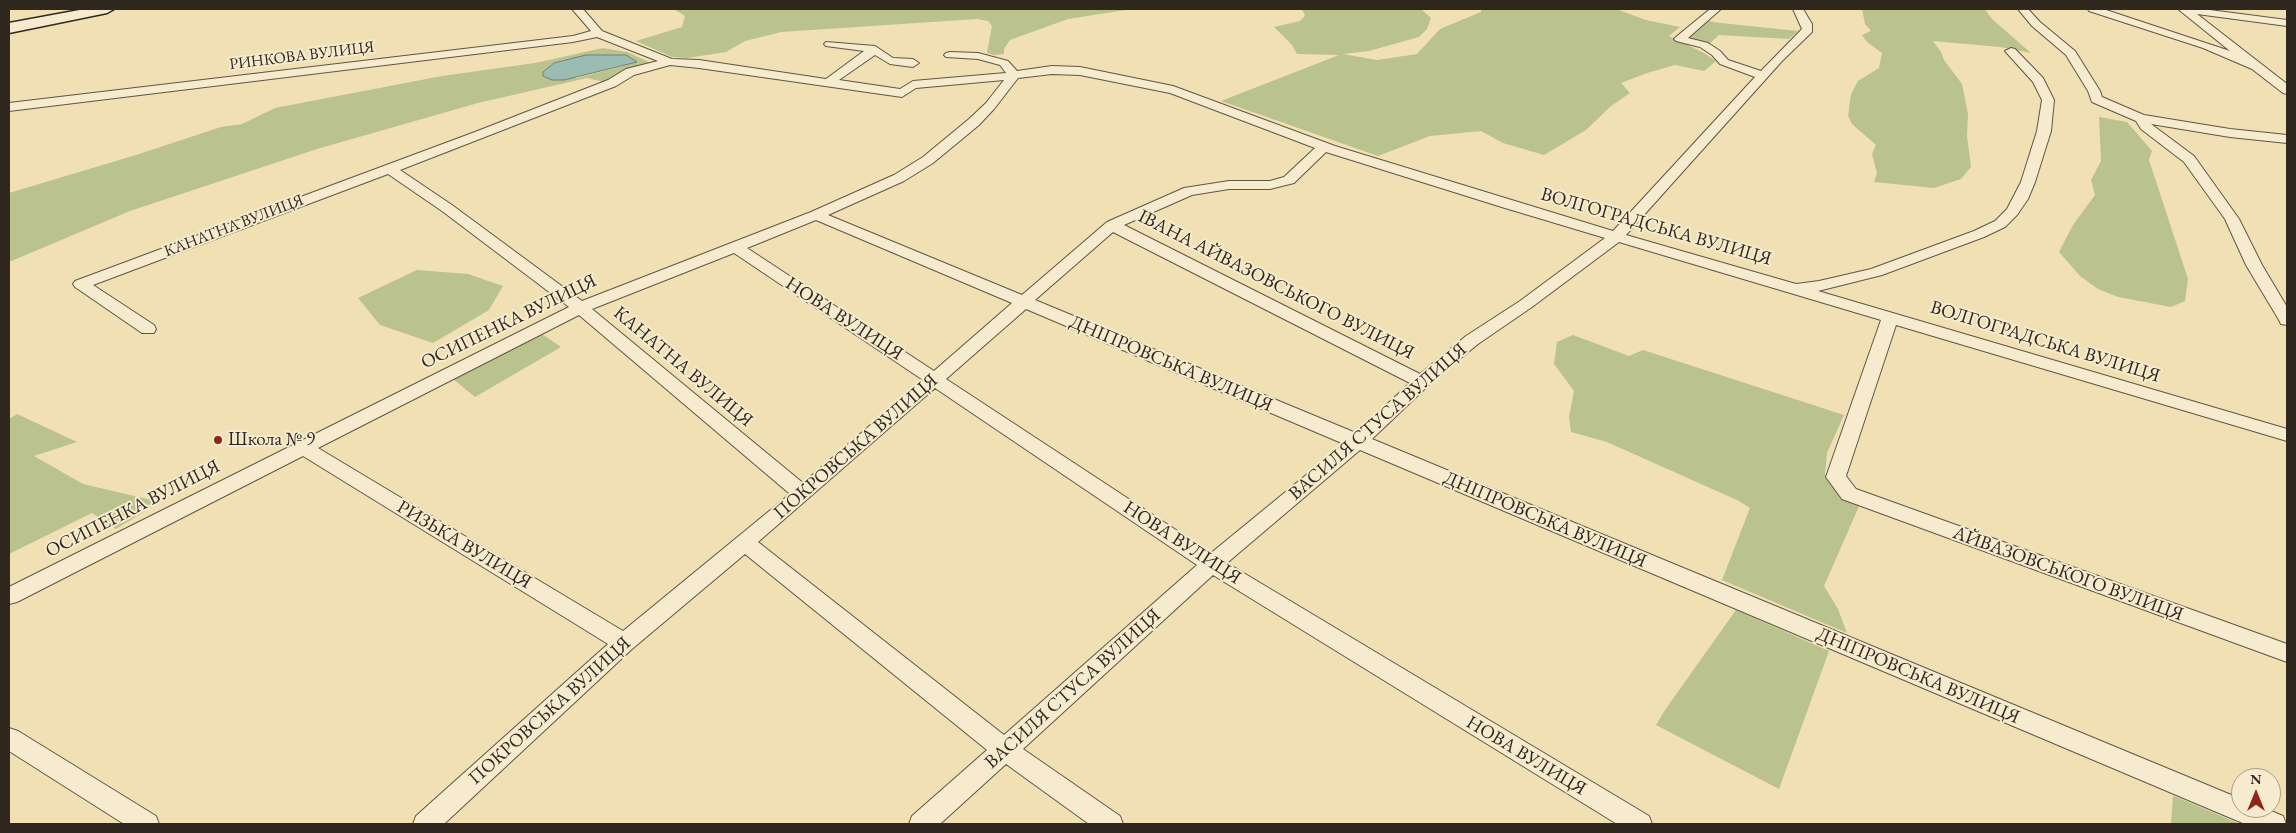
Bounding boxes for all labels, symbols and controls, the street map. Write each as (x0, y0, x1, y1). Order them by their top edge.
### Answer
street label: РИНКОВА ВУЛИЦЯ (228, 38, 376, 74)
street label: ВОЛГОГРАДСЬКА ВУЛИЦЯ (1538, 183, 1774, 271)
street label: КАНАТНА ВУЛИЦЯ (162, 191, 306, 261)
street label: ІВАНА АЙВАЗОВСЬКОГО ВУЛИЦЯ (1134, 205, 1418, 365)
street label: ОСИПЕНКА ВУЛИЦЯ (417, 270, 601, 374)
street label: НОВА ВУЛИЦЯ (781, 272, 907, 366)
street label: ВОЛГОГРАДСЬКА ВУЛИЦЯ (1927, 296, 2163, 388)
street label: КАНАТНА ВУЛИЦЯ (608, 302, 758, 432)
street label: ДНІПРОВСЬКА ВУЛИЦЯ (1066, 311, 1276, 417)
street label: ВАСИЛЯ СТУСА ВУЛИЦЯ (1284, 338, 1472, 506)
street label: ПОКРОВСЬКА ВУЛИЦЯ (769, 369, 943, 525)
place label: Школа № 9 (228, 429, 315, 451)
marker: Школа № 9 (212, 434, 224, 446)
street label: ОСИПЕНКА ВУЛИЦЯ (42, 455, 224, 563)
street label: ДНІПРОВСЬКА ВУЛИЦЯ (1440, 467, 1650, 573)
street label: РИЗЬКА ВУЛИЦЯ (392, 496, 536, 594)
street label: НОВА ВУЛИЦЯ (1119, 496, 1245, 590)
street label: АЙВАЗОВСЬКОГО ВУЛИЦЯ (1950, 522, 2186, 626)
street label: ВАСИЛЯ СТУСА ВУЛИЦЯ (980, 604, 1166, 774)
street label: ДНІПРОВСЬКА ВУЛИЦЯ (1813, 623, 2023, 729)
street label: ПОКРОВСЬКА ВУЛИЦЯ (464, 632, 636, 790)
street label: НОВА ВУЛИЦЯ (1462, 711, 1590, 801)
north arrow (2231, 768, 2281, 818)
text: N (2250, 770, 2262, 788)

